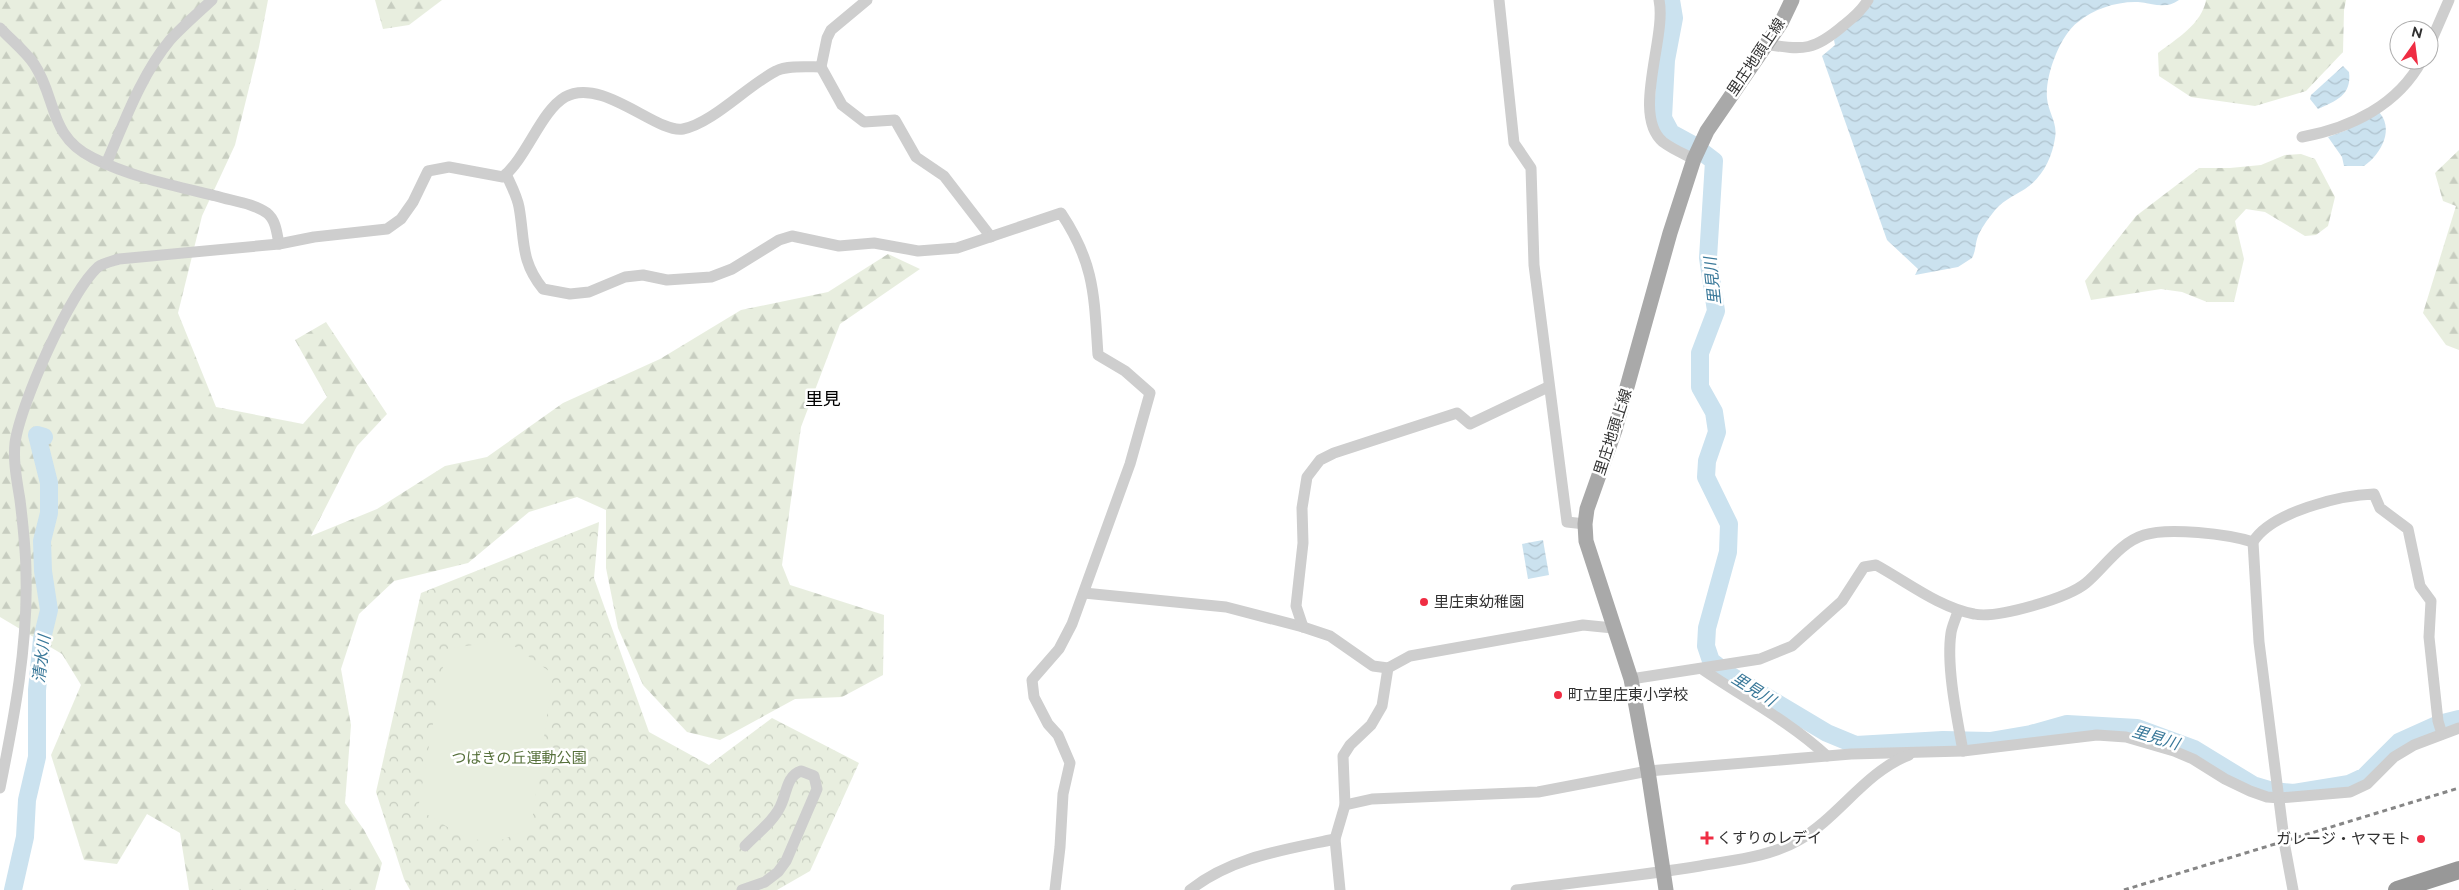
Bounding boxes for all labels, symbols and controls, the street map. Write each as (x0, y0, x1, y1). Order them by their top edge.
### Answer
street label: 里庄地頭上線 (1723, 15, 1789, 99)
north arrow (2389, 20, 2439, 70)
text: N (2410, 23, 2424, 41)
water label: 里見川 (1700, 254, 1724, 306)
street label: 里庄地頭上線 (1591, 386, 1635, 478)
district label: 里見 (805, 388, 841, 409)
place label: 里庄東幼稚園 (1434, 593, 1524, 611)
marker: 里庄東幼稚園 (1418, 596, 1430, 608)
water label: 清水川 (29, 632, 54, 684)
water label: 里見川 (1728, 669, 1781, 711)
place label: 町立里庄東小学校 (1568, 686, 1688, 704)
marker: 町立里庄東小学校 (1552, 689, 1564, 701)
water label: 里見川 (2130, 721, 2183, 754)
park label: つばきの丘運動公園 (451, 749, 587, 767)
place label: くすりのレデイ (1717, 829, 1822, 847)
place label: ガレージ・ヤマモト (2276, 830, 2411, 848)
marker: くすりのレデイ (1701, 832, 1713, 844)
marker: ガレージ・ヤマモト (2415, 833, 2427, 845)

